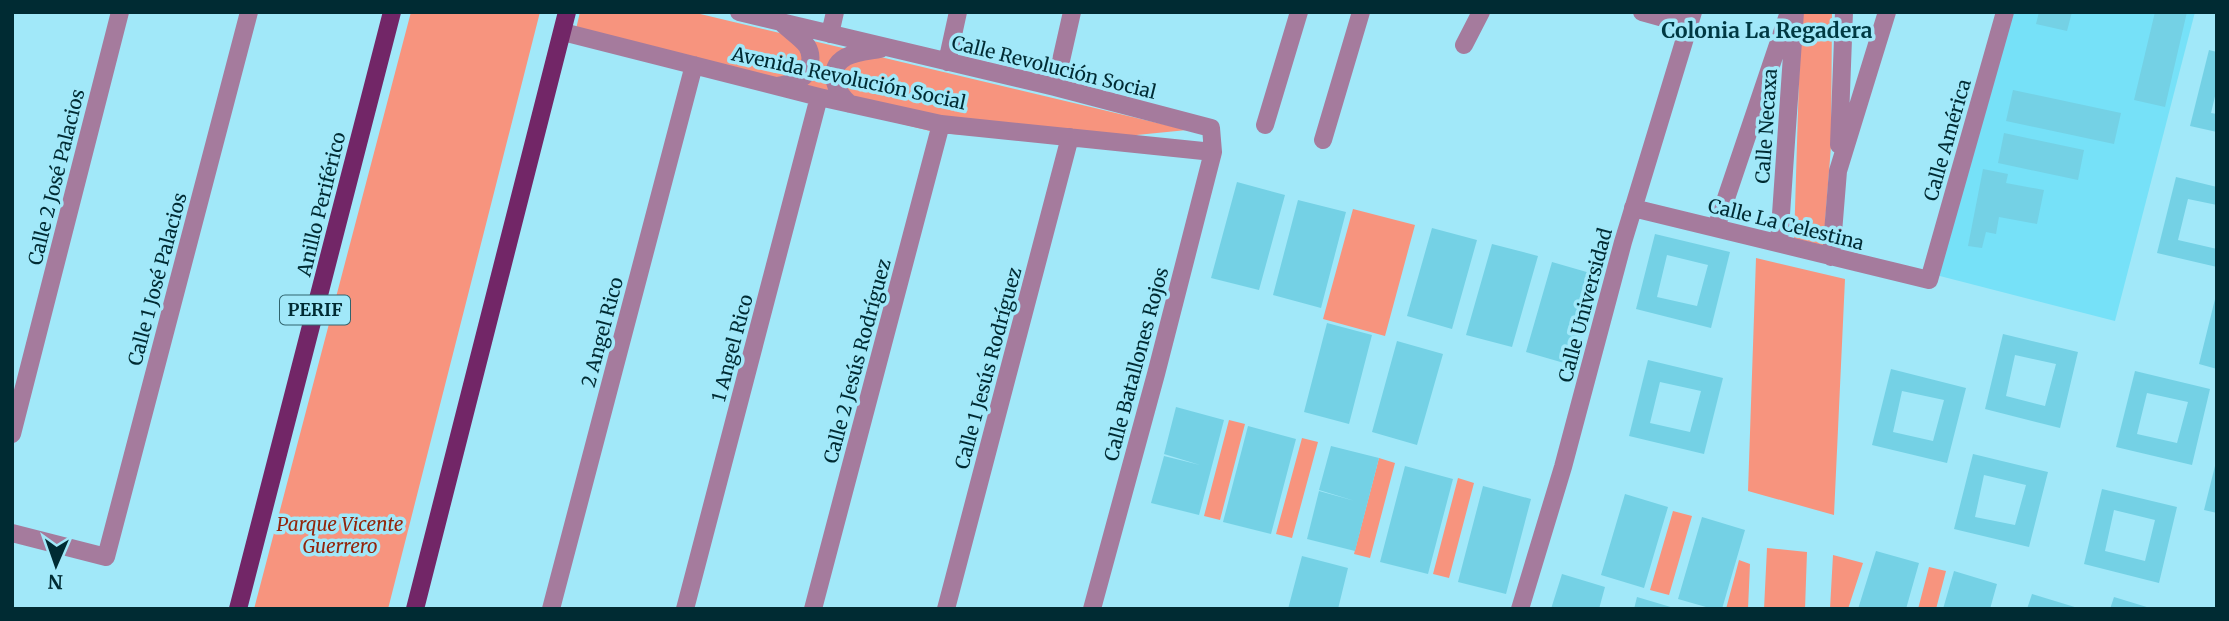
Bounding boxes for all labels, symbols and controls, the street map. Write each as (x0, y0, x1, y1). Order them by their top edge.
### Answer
district label: Colonia La Regadera (1662, 17, 1873, 44)
street label: Calle Revolución Social (949, 30, 1159, 104)
street label: Avenida Revolución Social (729, 41, 968, 115)
street label: Calle Necaxa (1750, 68, 1782, 184)
street label: Calle América (1918, 76, 1976, 204)
street label: Calle 2 José Palacios (23, 86, 89, 268)
street label: Anillo Periférico (291, 129, 351, 280)
street label: Calle 1 José Palacios (122, 190, 192, 368)
street label: Calle La Celestina (1706, 193, 1866, 255)
street label: Calle Universidad (1553, 225, 1617, 385)
street label: Calle 2 Jesús Rodríguez (818, 256, 896, 466)
street label: Calle 1 Jesús Rodríguez (950, 264, 1026, 472)
street label: Calle Batallones Rojos (1099, 264, 1173, 464)
street label: 2 Angel Rico (576, 274, 628, 390)
street label: 1 Angel Rico (706, 292, 758, 404)
road number: PERIF (280, 296, 350, 324)
park label: Parque Vicente Guerrero (276, 512, 404, 558)
north arrow (21, 530, 91, 600)
text: N (47, 570, 63, 594)

